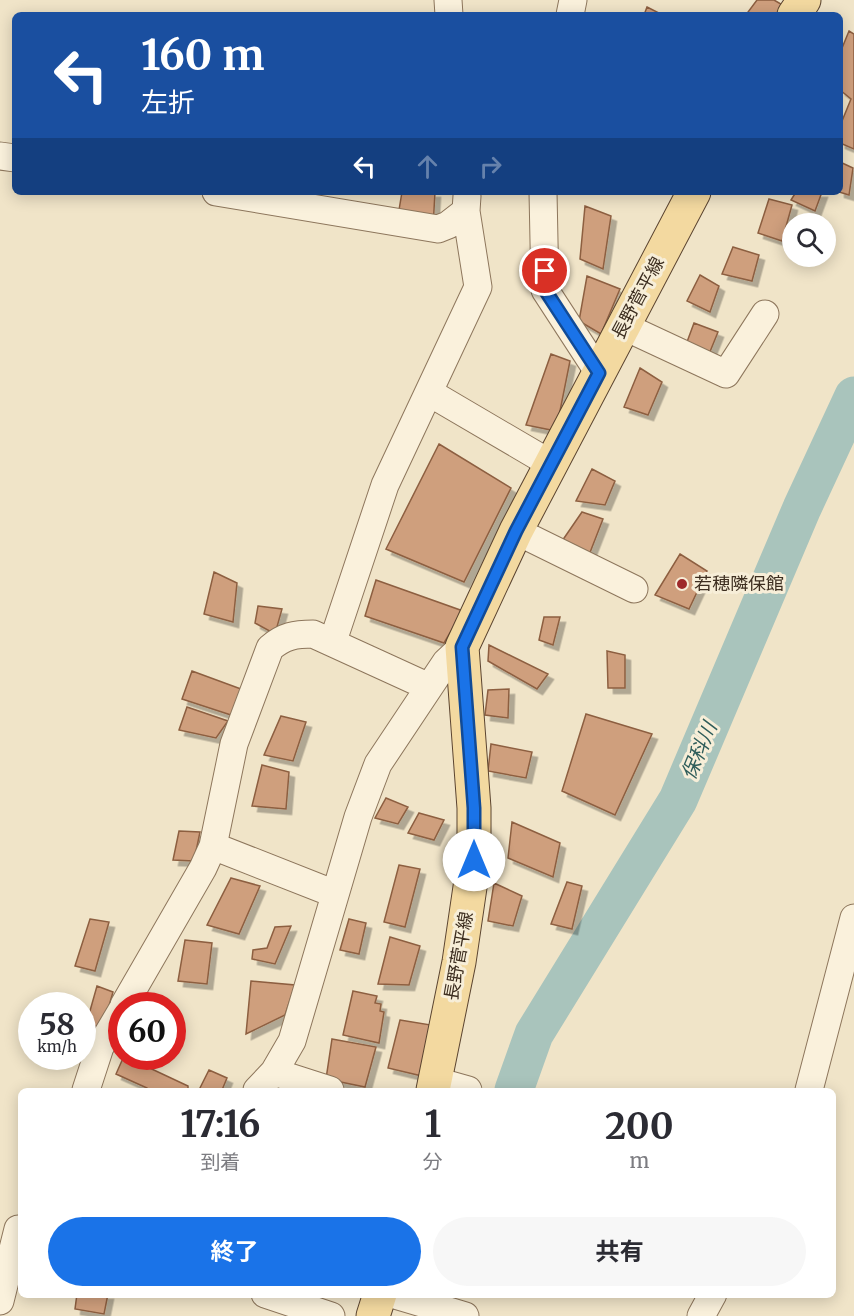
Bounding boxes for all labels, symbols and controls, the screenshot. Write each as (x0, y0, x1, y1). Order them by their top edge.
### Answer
text: 160 m (141, 29, 265, 81)
icon: left (42, 36, 120, 114)
text: 左折 (141, 85, 195, 119)
icon: left (348, 150, 381, 183)
icon: ahead (411, 150, 444, 183)
icon: right (474, 150, 507, 183)
map controls (782, 213, 836, 267)
button: search (782, 213, 836, 267)
pin (519, 245, 570, 296)
street label: 長野菅平線 (606, 253, 669, 343)
icon: arrive (528, 254, 561, 287)
place label: 若穂隣保館 (694, 572, 784, 595)
marker: 若穂隣保館 (675, 577, 689, 591)
water label: 保科川 (675, 716, 723, 783)
position arrow (442, 828, 506, 892)
street label: 長野菅平線 (439, 910, 478, 1002)
speed limit sign: 60 (108, 992, 186, 1070)
text: 58 (39, 1005, 75, 1043)
text: km/h (37, 1037, 77, 1056)
text: 17:16 (180, 1102, 260, 1147)
text: 1 (424, 1102, 441, 1147)
text: 200 (605, 1104, 674, 1149)
text: m (629, 1148, 649, 1173)
text: 到着 (200, 1149, 240, 1174)
text: 分 (423, 1149, 443, 1174)
button: 終了 (48, 1217, 421, 1286)
button: 共有 (433, 1217, 806, 1286)

